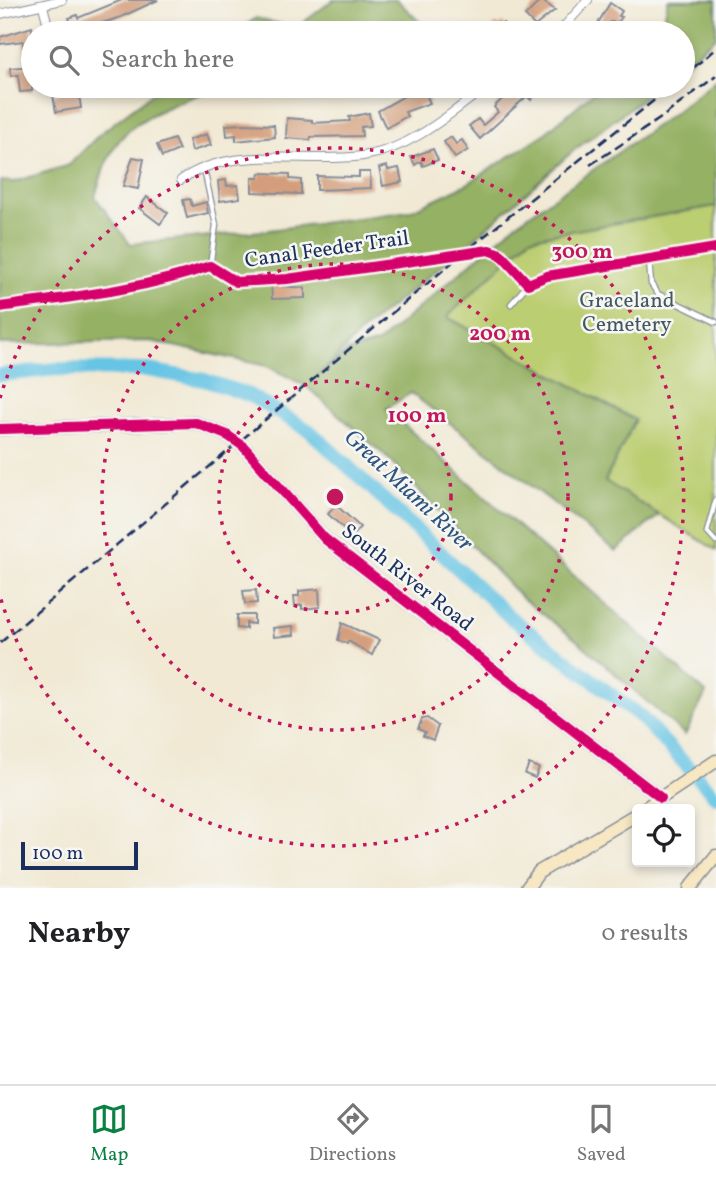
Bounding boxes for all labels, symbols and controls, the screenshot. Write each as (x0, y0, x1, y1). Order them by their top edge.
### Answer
search box (21, 21, 695, 98)
icon: search (45, 41, 83, 79)
text: Search here (101, 42, 234, 78)
street label: Canal Feeder Trail (243, 224, 411, 276)
text: 300 m (552, 238, 612, 267)
park label: Graceland Cemetery (579, 287, 675, 340)
text: 200 m (469, 320, 531, 349)
text: 100 m (387, 402, 447, 431)
water label: Great Miami River (336, 422, 480, 560)
centre of rings (323, 485, 347, 509)
street label: South River Road (335, 517, 479, 639)
map controls (632, 804, 695, 867)
button: locate (632, 804, 695, 867)
scale bar (21, 839, 138, 871)
text: 100 m (32, 841, 83, 867)
text: Nearby (28, 913, 130, 955)
text: 0 results (601, 918, 688, 950)
tab: Map (90, 1100, 128, 1168)
tab: Directions (309, 1100, 396, 1168)
tab: Saved (577, 1100, 626, 1168)

